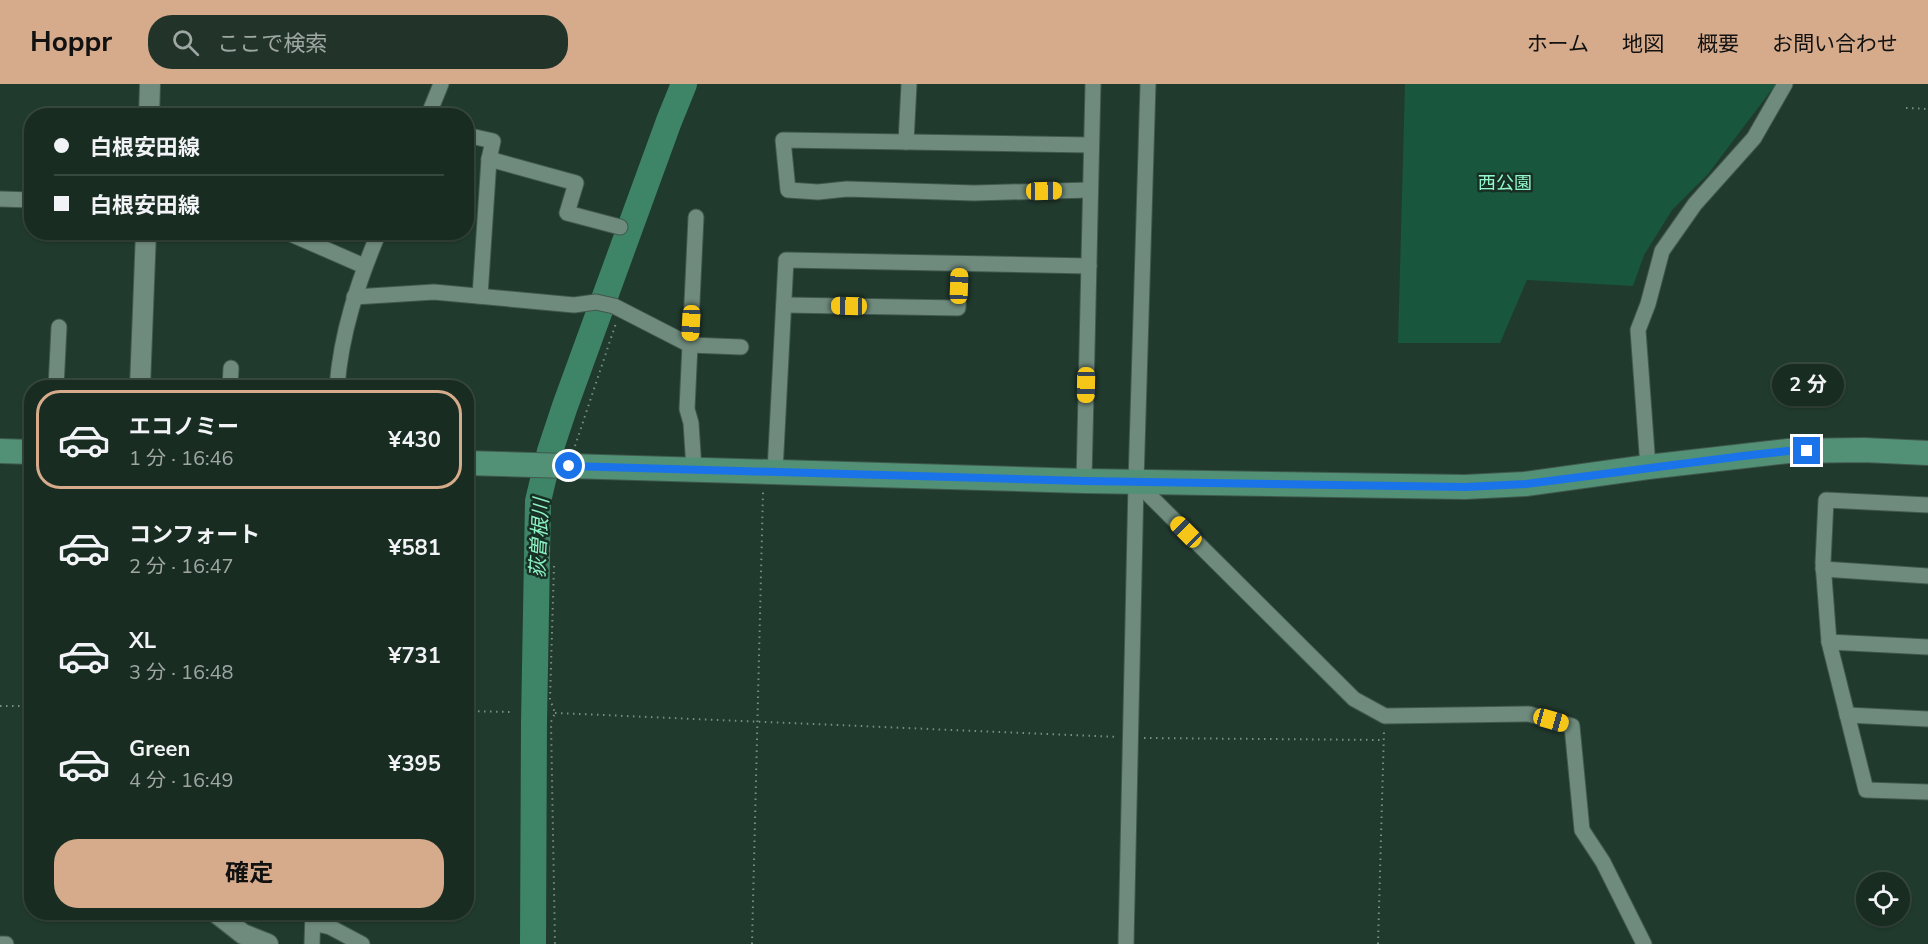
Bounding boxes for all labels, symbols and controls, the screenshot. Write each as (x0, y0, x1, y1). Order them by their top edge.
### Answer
search box (148, 15, 568, 69)
text: Hoppr (30, 23, 112, 61)
icon: search (169, 26, 202, 59)
text: ここで検索 (217, 29, 327, 59)
text: ホーム (1527, 30, 1589, 58)
text: 地図 (1622, 30, 1664, 58)
text: 概要 (1697, 30, 1739, 58)
text: お問い合わせ (1772, 30, 1898, 58)
text: 白根安田線 (90, 133, 200, 163)
park label: 西公園 (1478, 171, 1532, 195)
car (1026, 182, 1062, 200)
text: 白根安田線 (90, 191, 200, 221)
car (949, 268, 969, 304)
car (831, 297, 867, 315)
car (681, 305, 701, 341)
callout: 2 分 (1771, 364, 1843, 406)
car (1077, 367, 1095, 403)
text: 2 分 (1789, 371, 1827, 398)
text: エコノミー (129, 412, 239, 442)
icon: car (57, 413, 111, 467)
text: ¥430 (388, 425, 441, 455)
route end (1793, 437, 1820, 464)
text: 1 分 · 16:46 (129, 445, 234, 472)
route start (555, 452, 582, 479)
water label: 荻曽根川 (524, 495, 555, 579)
car (1167, 513, 1205, 551)
text: コンフォート (129, 520, 260, 550)
icon: car (57, 521, 111, 575)
text: ¥581 (388, 533, 441, 563)
text: 2 分 · 16:47 (129, 553, 234, 580)
text: XL (129, 626, 156, 656)
icon: car (57, 629, 111, 683)
text: ¥731 (388, 641, 441, 671)
text: 3 分 · 16:48 (129, 659, 234, 686)
car (1531, 706, 1571, 734)
text: Green (129, 734, 190, 764)
icon: car (57, 737, 111, 791)
text: ¥395 (388, 749, 441, 779)
text: 4 分 · 16:49 (129, 767, 234, 794)
button: 確定 (54, 839, 444, 908)
map controls (1856, 872, 1910, 926)
button: locate (1856, 872, 1910, 926)

